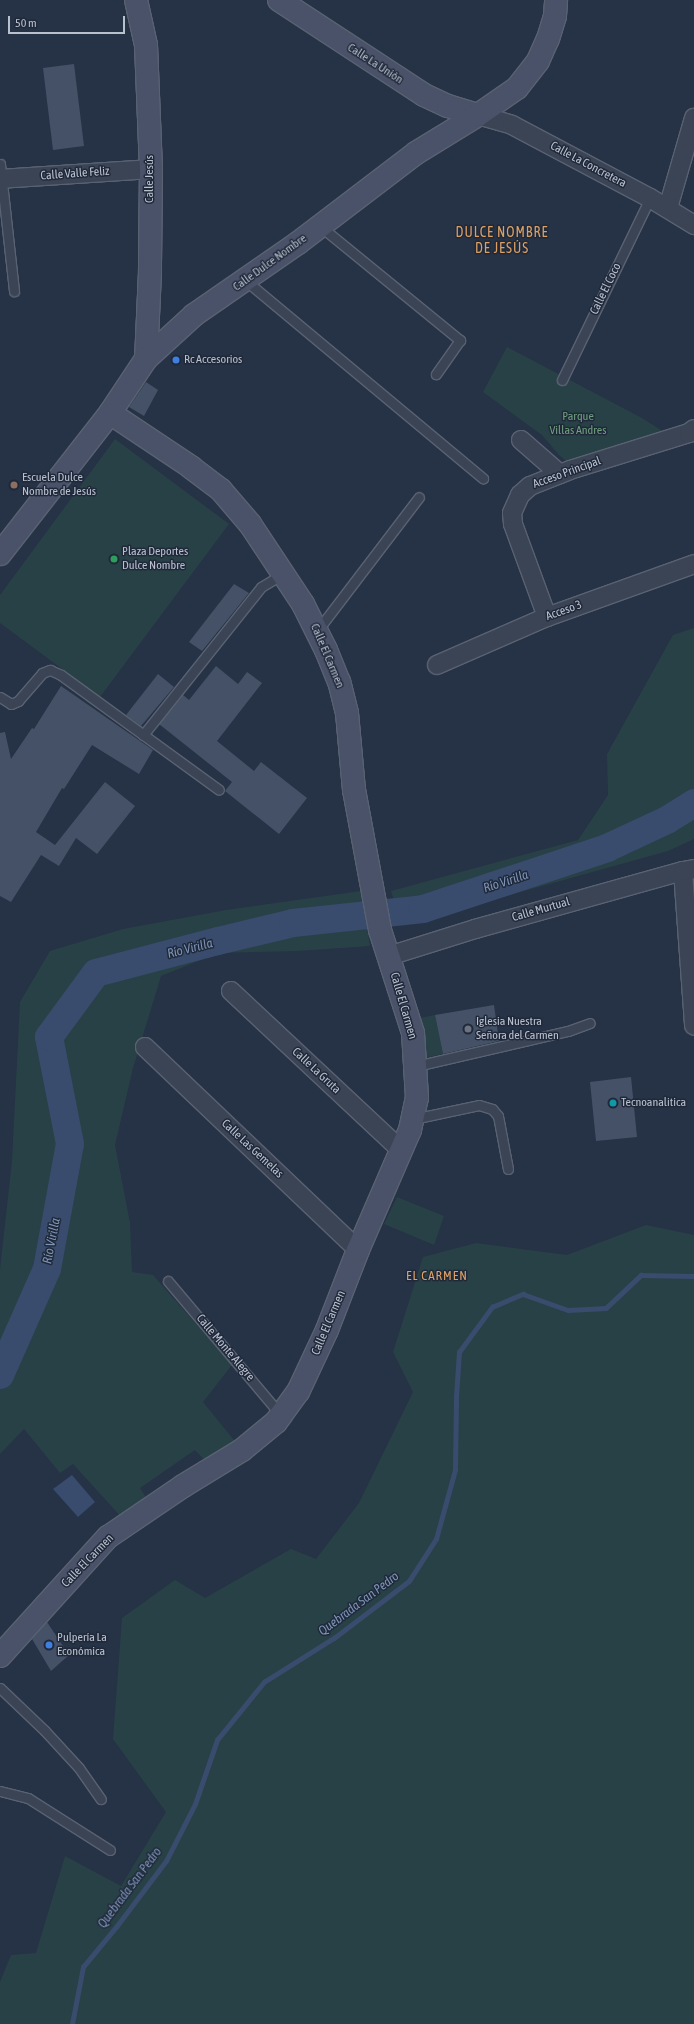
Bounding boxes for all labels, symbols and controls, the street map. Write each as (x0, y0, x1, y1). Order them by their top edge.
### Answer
scale bar (10, 8, 127, 34)
text: 50 m (15, 16, 37, 30)
street label: Calle La Unión (345, 41, 405, 87)
street label: Calle La Concretera (547, 139, 629, 191)
street label: Calle Jesús (143, 155, 157, 203)
street label: Calle Valle Feliz (40, 164, 110, 184)
district label: DULCE NOMBRE DE JESÚS (456, 224, 548, 256)
street label: Calle Dulce Nombre (230, 231, 310, 295)
street label: Calle El Coco (587, 261, 625, 317)
place label: Rc Accesorios (184, 353, 242, 367)
marker: Rc Accesorios (171, 355, 181, 365)
park label: Parque Villas Andres (549, 410, 607, 438)
street label: Acceso Principal (531, 454, 603, 492)
place label: Escuela Dulce Nombre de Jesús (22, 471, 96, 499)
marker: Escuela Dulce Nombre de Jesús (9, 480, 19, 490)
place label: Plaza Deportes Dulce Nombre (122, 545, 188, 573)
marker: Plaza Deportes Dulce Nombre (109, 554, 119, 564)
street label: Acceso 3 (544, 598, 584, 624)
street label: Calle El Carmen (307, 622, 347, 690)
water label: Río Virilla (482, 867, 530, 897)
street label: Calle Murtual (510, 895, 572, 925)
water label: Río Virilla (166, 936, 214, 962)
street label: Calle El Carmen (387, 971, 419, 1041)
place label: Iglesia Nuestra Señora del Carmen (476, 1015, 559, 1043)
marker: Iglesia Nuestra Señora del Carmen (463, 1024, 473, 1034)
street label: Calle La Gruta (289, 1045, 343, 1097)
place label: Tecnoanalitica (621, 1096, 686, 1110)
marker: Tecnoanalitica (608, 1098, 618, 1108)
street label: Calle Las Gemelas (218, 1117, 286, 1181)
water label: Río Virilla (40, 1217, 64, 1265)
district label: EL CARMEN (406, 1268, 468, 1284)
street label: Calle El Carmen (309, 1289, 349, 1357)
street label: Calle Monte Alegre (193, 1312, 257, 1384)
street label: Calle El Carmen (59, 1531, 117, 1591)
water label: Quebrada San Pedro (316, 1569, 402, 1639)
place label: Pulpería La Económica (57, 1631, 107, 1659)
marker: Pulpería La Económica (44, 1640, 54, 1650)
water label: Quebrada San Pedro (95, 1845, 165, 1931)

